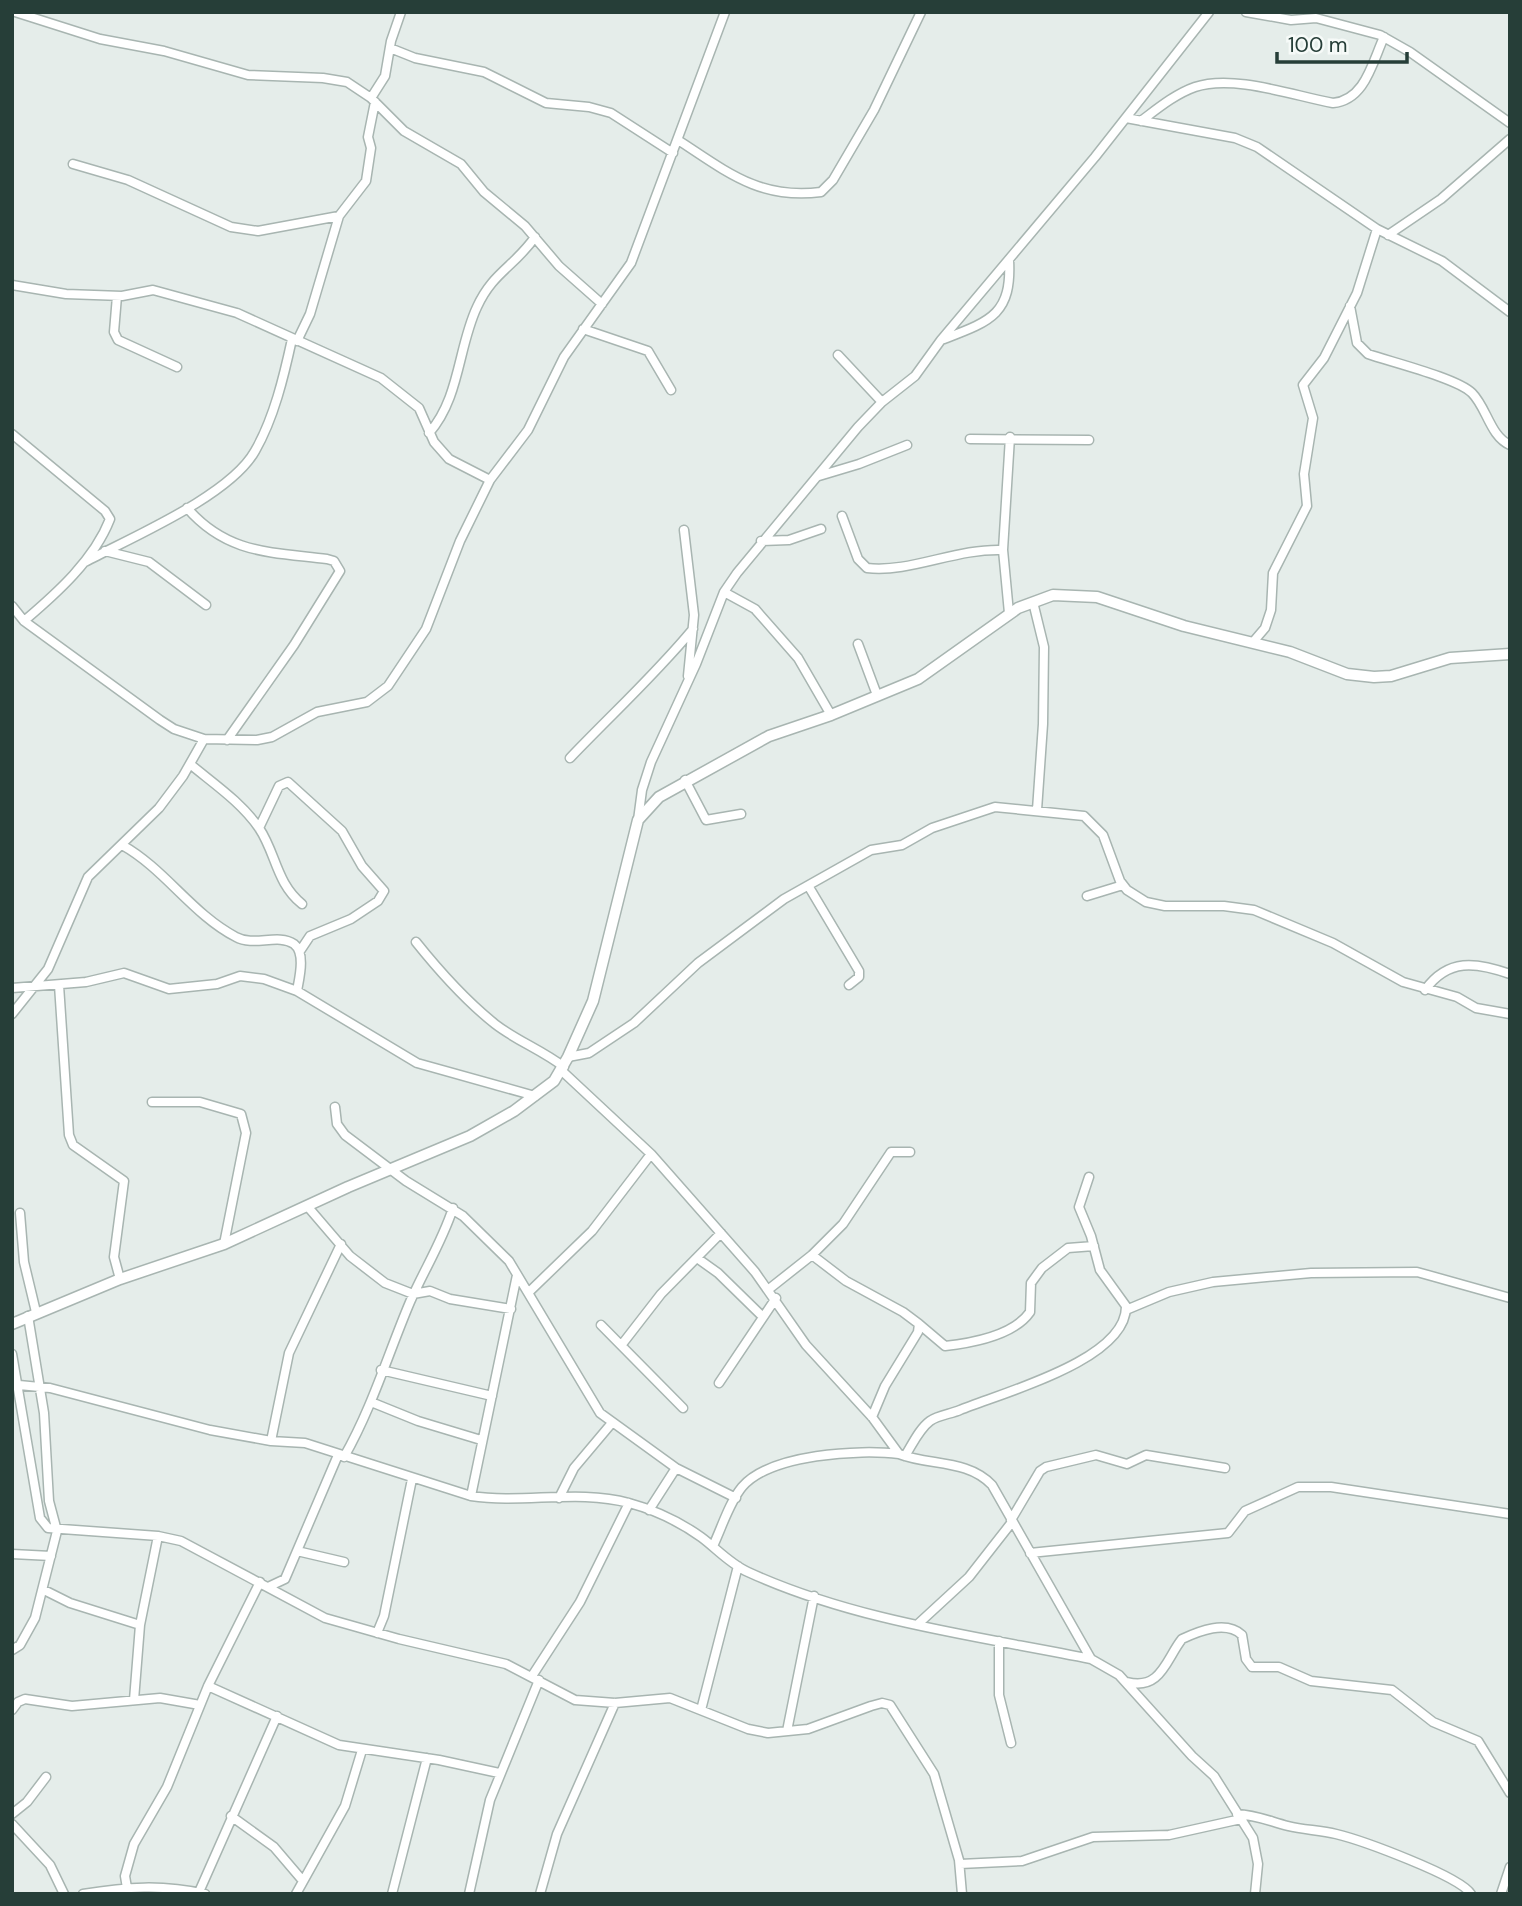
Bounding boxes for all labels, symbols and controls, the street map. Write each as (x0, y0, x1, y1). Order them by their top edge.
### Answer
scale bar (1277, 21, 1406, 65)
text: 100 m (1288, 31, 1348, 59)

